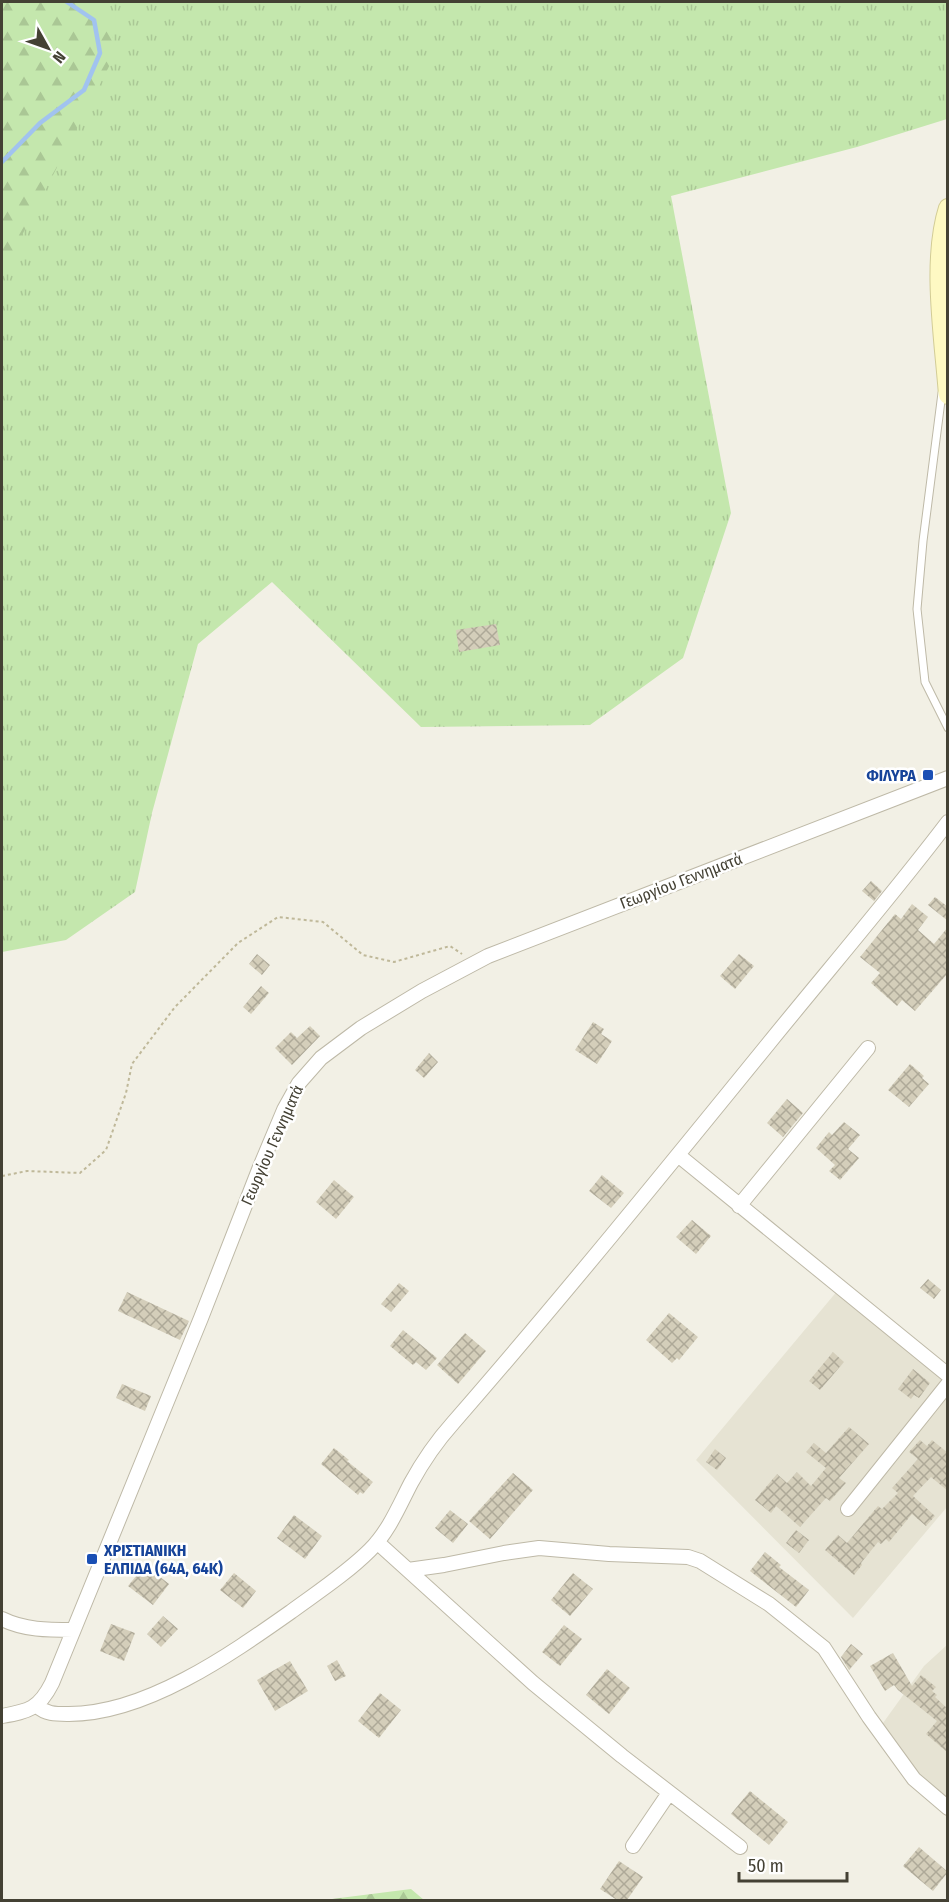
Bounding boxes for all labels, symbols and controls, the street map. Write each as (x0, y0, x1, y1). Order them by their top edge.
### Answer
north arrow (18, 18, 78, 78)
text: N (49, 48, 69, 67)
place label: ΦΙΛΥΡΑ (867, 766, 916, 785)
marker: ΦΙΛΥΡΑ (921, 768, 935, 782)
street label: Γεωργίου Γεννηματά (617, 849, 745, 913)
street label: Γεωργίου Γεννηματά (237, 1082, 307, 1208)
place label: ΧΡΙΣΤΙΑΝΙΚΗ ΕΛΠΙΔΑ (64Α, 64Κ) (103, 1541, 223, 1578)
marker: ΧΡΙΣΤΙΑΝΙΚΗ ΕΛΠΙΔΑ (64Α, 64Κ) (85, 1552, 99, 1566)
scale bar (739, 1845, 847, 1883)
text: 50 m (748, 1855, 784, 1877)

